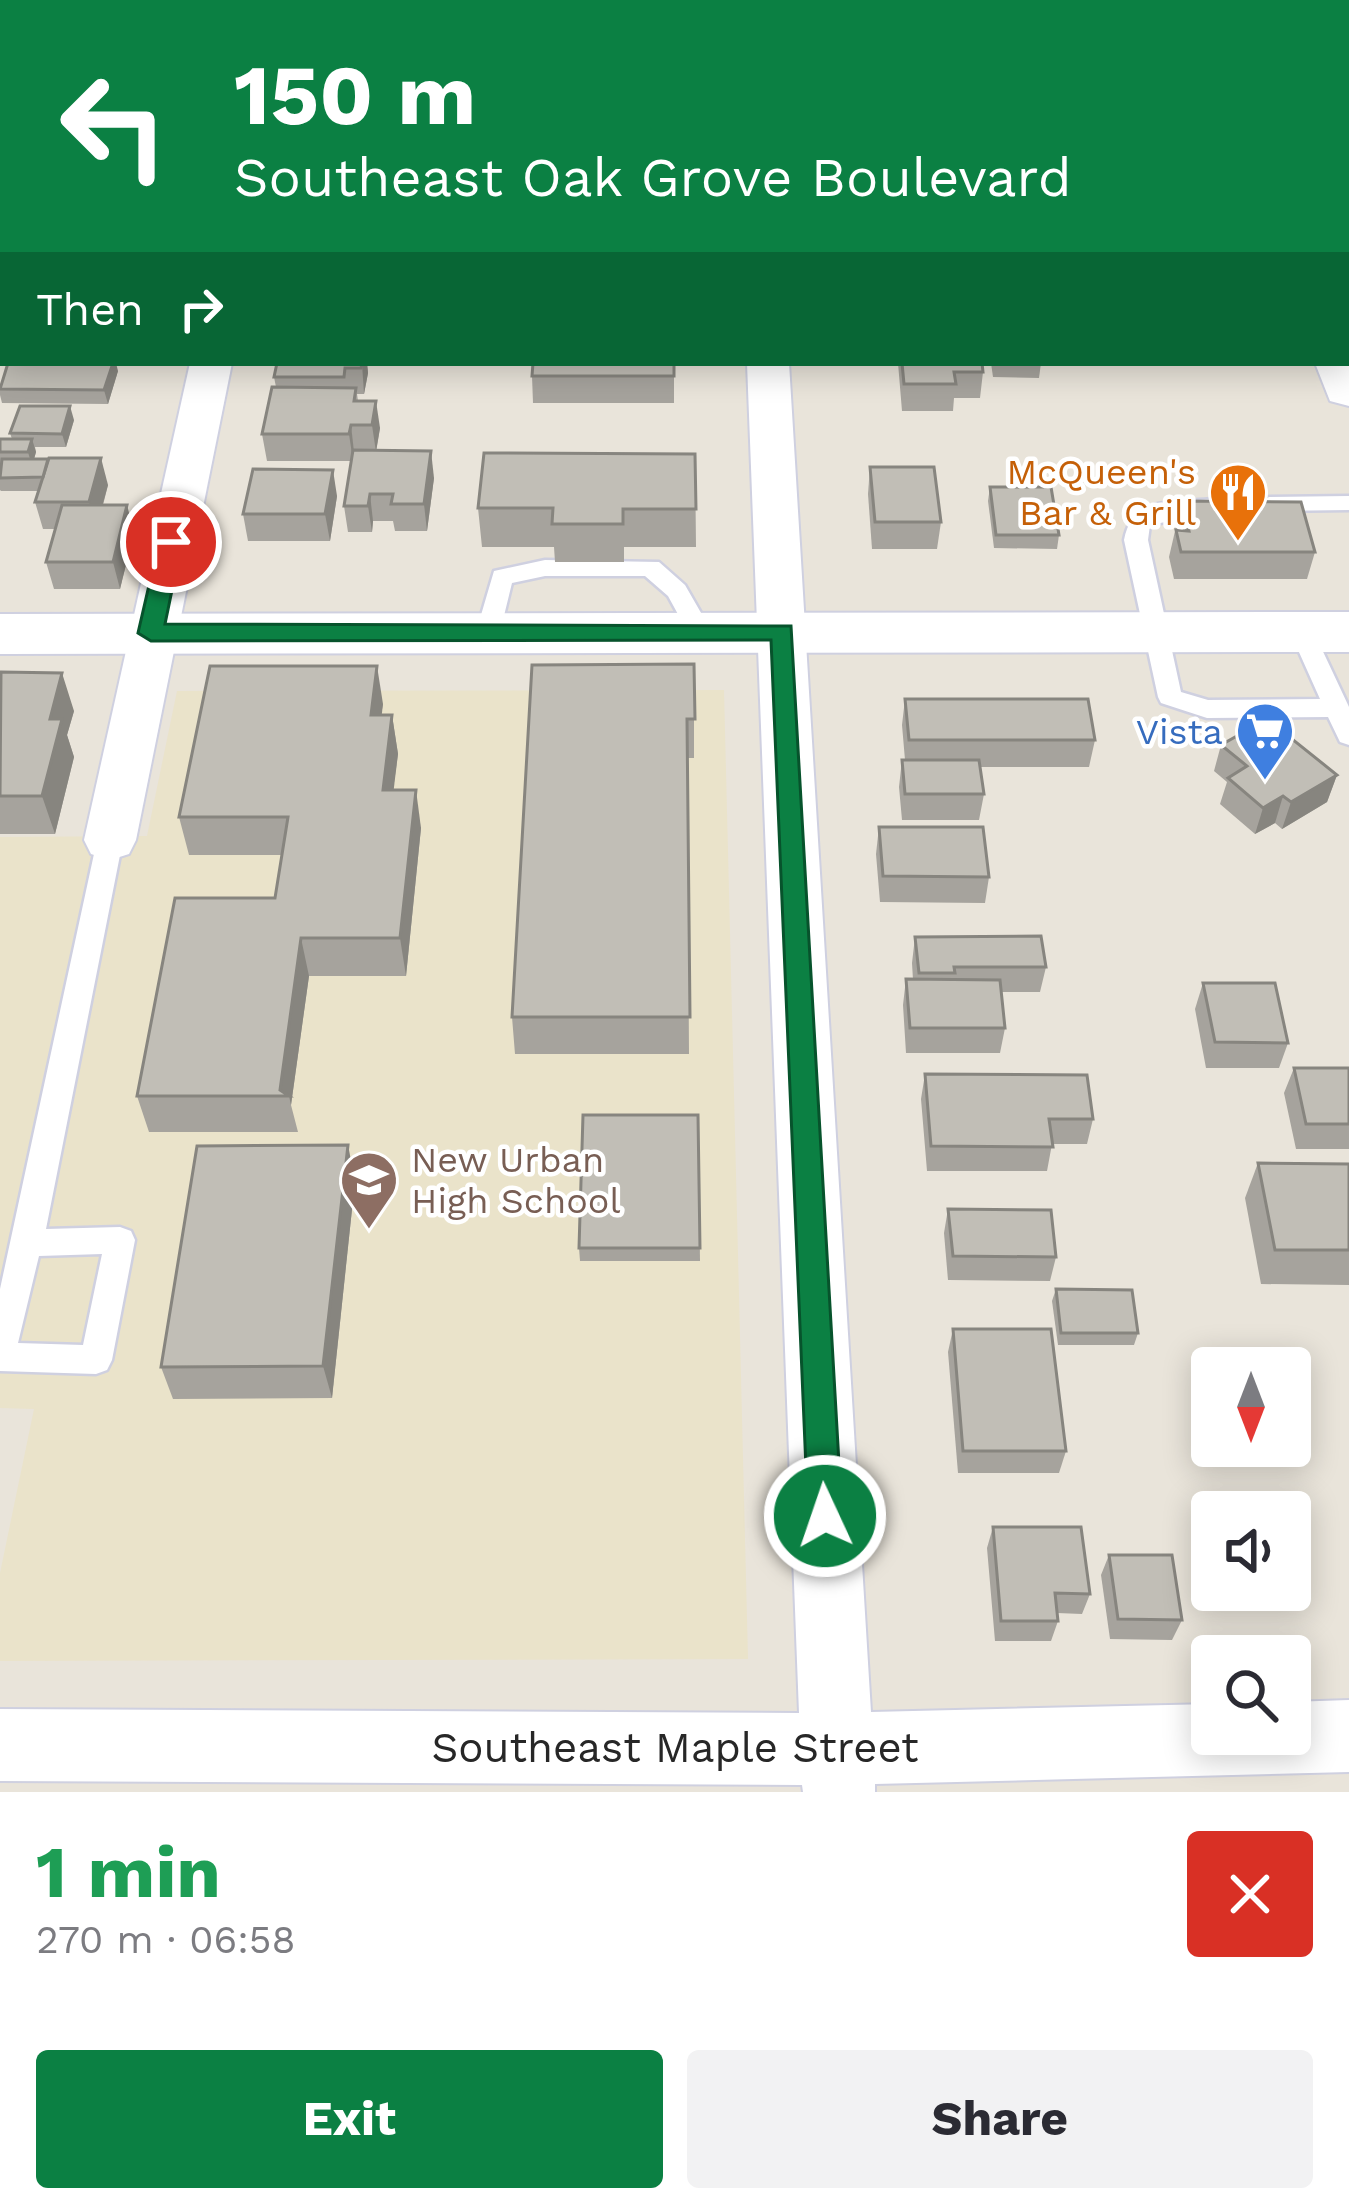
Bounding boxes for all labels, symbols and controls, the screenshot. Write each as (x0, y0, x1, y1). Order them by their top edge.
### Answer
text: 150 m (234, 46, 476, 144)
icon: left (36, 48, 192, 204)
text: Southeast Oak Grove Boulevard (234, 146, 1072, 209)
icon: right (168, 276, 234, 342)
text: Then (36, 283, 144, 336)
place label: McQueen's Bar & Grill (1007, 451, 1196, 534)
restaurant icon: McQueen's Bar & Grill (1207, 461, 1269, 543)
pin (120, 491, 222, 593)
icon: arrive (138, 509, 204, 575)
supermarket icon: Vista (1234, 700, 1296, 782)
place label: Vista (1136, 711, 1223, 753)
place label: New Urban High School (411, 1139, 620, 1222)
school or university icon: New Urban High School (338, 1149, 400, 1231)
north arrow (1191, 1347, 1311, 1467)
map controls (1191, 1347, 1311, 1755)
position arrow (762, 1453, 888, 1579)
button: sound (1191, 1491, 1311, 1611)
button: search (1191, 1635, 1311, 1755)
street label: Southeast Maple Street (431, 1723, 919, 1772)
text: 1 min (36, 1830, 221, 1914)
button: close (1187, 1831, 1313, 1957)
text: 270 m · 06:58 (36, 1917, 295, 1962)
button: Exit (36, 2050, 663, 2188)
button: Share (687, 2050, 1313, 2188)

